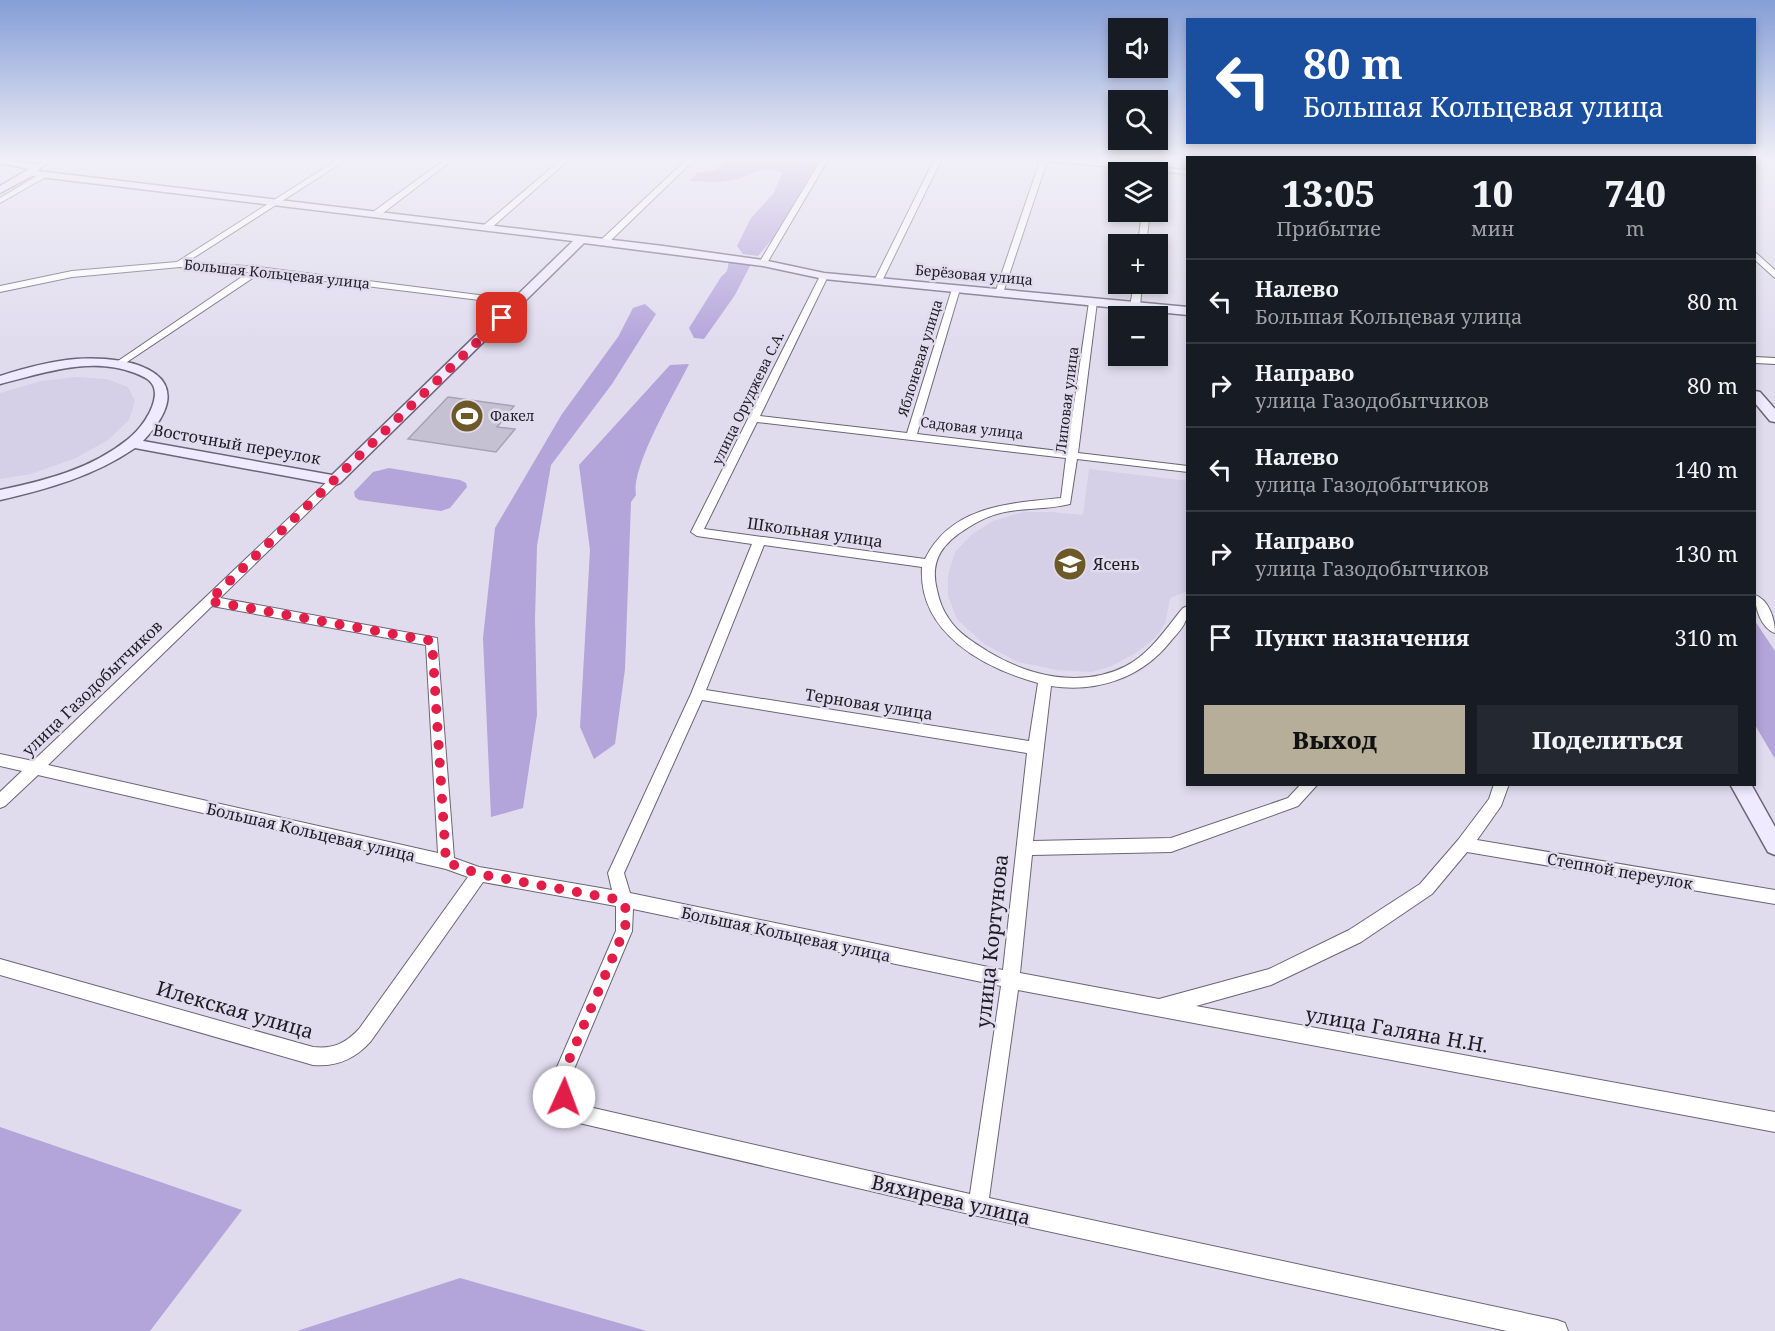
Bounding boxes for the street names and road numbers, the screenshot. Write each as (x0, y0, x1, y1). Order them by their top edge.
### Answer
street label: Большая Кольцевая улица (183, 254, 371, 293)
street label: Берёзовая улица (914, 260, 1034, 289)
street label: Яблоневая улица (892, 297, 946, 420)
street label: улица Оруджева С.А. (707, 328, 788, 468)
street label: Липовая улица (1051, 345, 1082, 455)
street label: Садовая улица (919, 412, 1025, 443)
street label: Восточный переулок (152, 418, 323, 470)
street label: Школьная улица (746, 512, 884, 552)
street label: улица Газодобытчиков (17, 615, 167, 761)
street label: Терновая улица (803, 683, 935, 725)
street label: Большая Кольцевая улица (204, 797, 418, 867)
street label: Степной переулок (1545, 847, 1695, 895)
street label: улица Кортунова (969, 853, 1014, 1029)
street label: Большая Кольцевая улица (679, 901, 893, 967)
street label: Илекская улица (153, 974, 317, 1045)
street label: улица Галяна Н.Н. (1304, 1000, 1491, 1059)
street label: Вяхирева улица (869, 1168, 1033, 1231)

